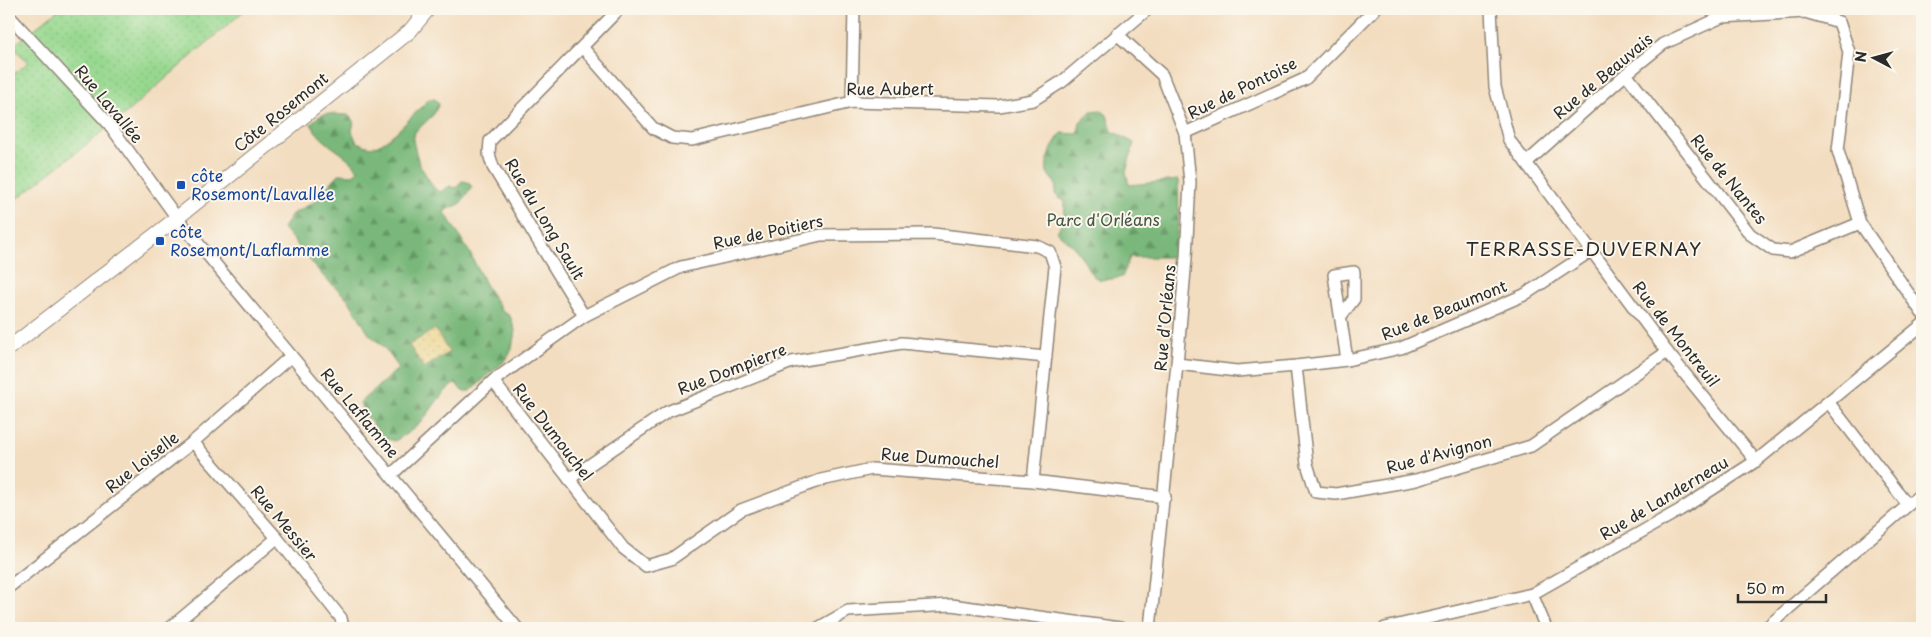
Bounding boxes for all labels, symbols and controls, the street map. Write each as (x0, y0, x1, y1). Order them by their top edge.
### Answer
street label: Rue de Beauvais (1547, 26, 1657, 124)
north arrow (1848, 32, 1898, 82)
street label: Rue de Pontoise (1183, 50, 1300, 124)
text: N (1850, 50, 1872, 63)
street label: Rue Lavallée (70, 59, 150, 148)
street label: Côte Rosemont (228, 65, 333, 157)
street label: Rue Aubert (846, 76, 934, 100)
street label: Rue de Nantes (1686, 128, 1774, 229)
street label: Rue du Long Sault (500, 153, 592, 284)
place label: côte Rosemont/Lavallée (191, 163, 335, 205)
marker: côte Rosemont/Lavallée (175, 179, 187, 191)
park label: Parc d'Orléans (1046, 207, 1160, 231)
street label: Rue de Poitiers (711, 208, 825, 254)
place label: côte Rosemont/Laflamme (170, 219, 329, 261)
district label: TERRASSE-DUVERNAY (1466, 234, 1702, 262)
marker: côte Rosemont/Laflamme (154, 235, 166, 247)
street label: Rue d'Orléans (1147, 264, 1181, 372)
street label: Rue de Beaumont (1377, 273, 1511, 345)
street label: Rue de Montreuil (1628, 275, 1726, 391)
street label: Rue Dompierre (674, 336, 790, 400)
street label: Rue Laflamme (316, 362, 406, 463)
street label: Rue Dumouchel (508, 377, 600, 485)
street label: Rue Loiselle (99, 425, 184, 498)
street label: Rue d'Avignon (1383, 427, 1494, 479)
street label: Rue Dumouchel (880, 441, 1000, 473)
street label: Rue de Landerneau (1595, 449, 1732, 545)
street label: Rue Messier (246, 479, 324, 566)
scale bar (1738, 572, 1826, 604)
text: 50 m (1746, 576, 1785, 599)

